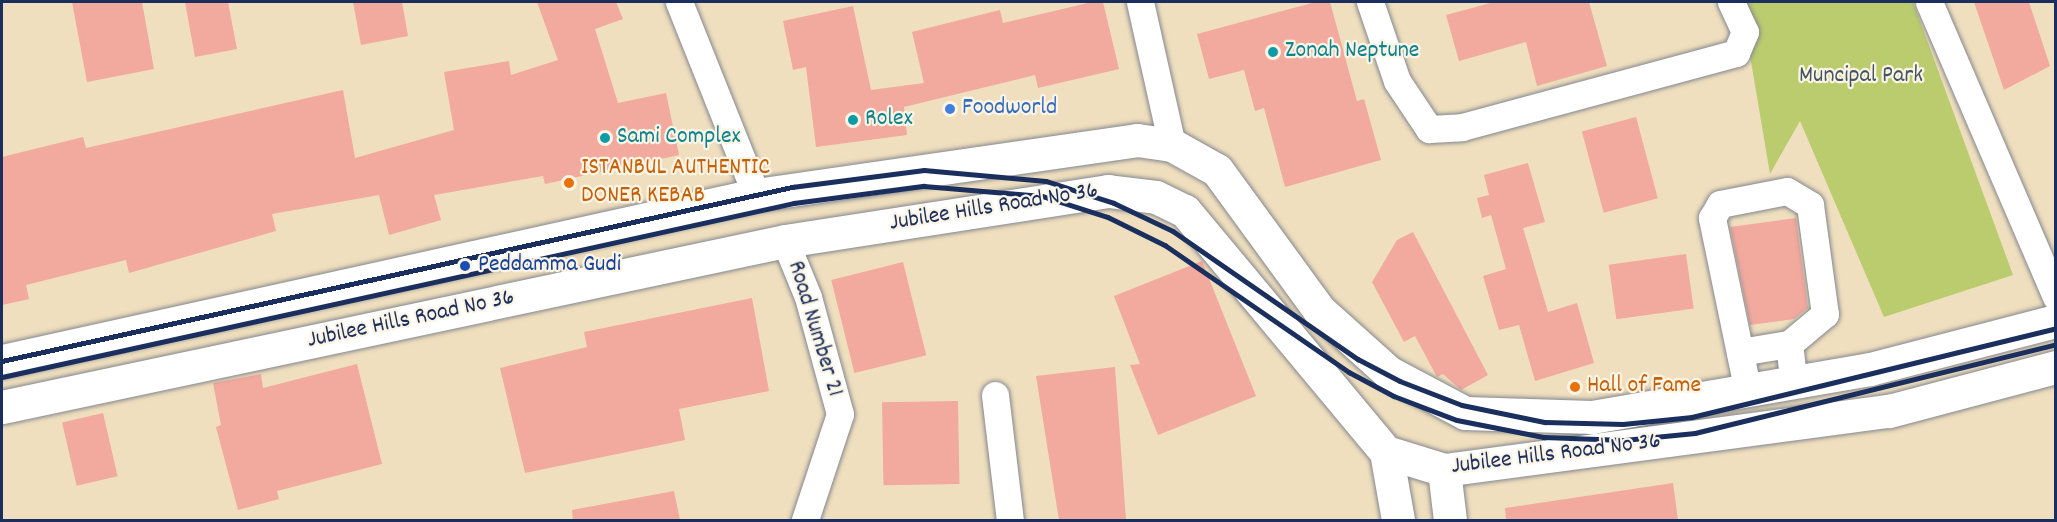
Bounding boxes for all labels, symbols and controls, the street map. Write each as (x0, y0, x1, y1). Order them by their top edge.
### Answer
place label: Zonah Neptune (1285, 38, 1419, 66)
marker: Zonah Neptune (1266, 45, 1280, 59)
park label: Muncipal Park (1799, 63, 1923, 91)
place label: Foodworld (962, 95, 1057, 123)
marker: Foodworld (943, 102, 957, 116)
place label: Rolex (865, 106, 913, 134)
marker: Rolex (846, 113, 860, 127)
place label: Sami Complex (617, 124, 740, 152)
marker: Sami Complex (598, 131, 612, 145)
place label: ISTANBUL AUTHENTIC DONER KEBAB (581, 155, 770, 211)
marker: ISTANBUL AUTHENTIC DONER KEBAB (562, 176, 576, 190)
street label: Jubilee Hills Road No 36 (888, 177, 1100, 239)
place label: Peddamma Gudi (478, 252, 621, 280)
marker: Peddamma Gudi (456, 257, 474, 275)
street label: Road Number 21 (780, 258, 848, 400)
street label: Jubilee Hills Road No 36 (305, 284, 517, 356)
place label: Hall of Fame (1587, 373, 1701, 401)
marker: Hall of Fame (1568, 380, 1582, 394)
street label: Jubilee Hills Road No 36 (1450, 428, 1662, 482)

